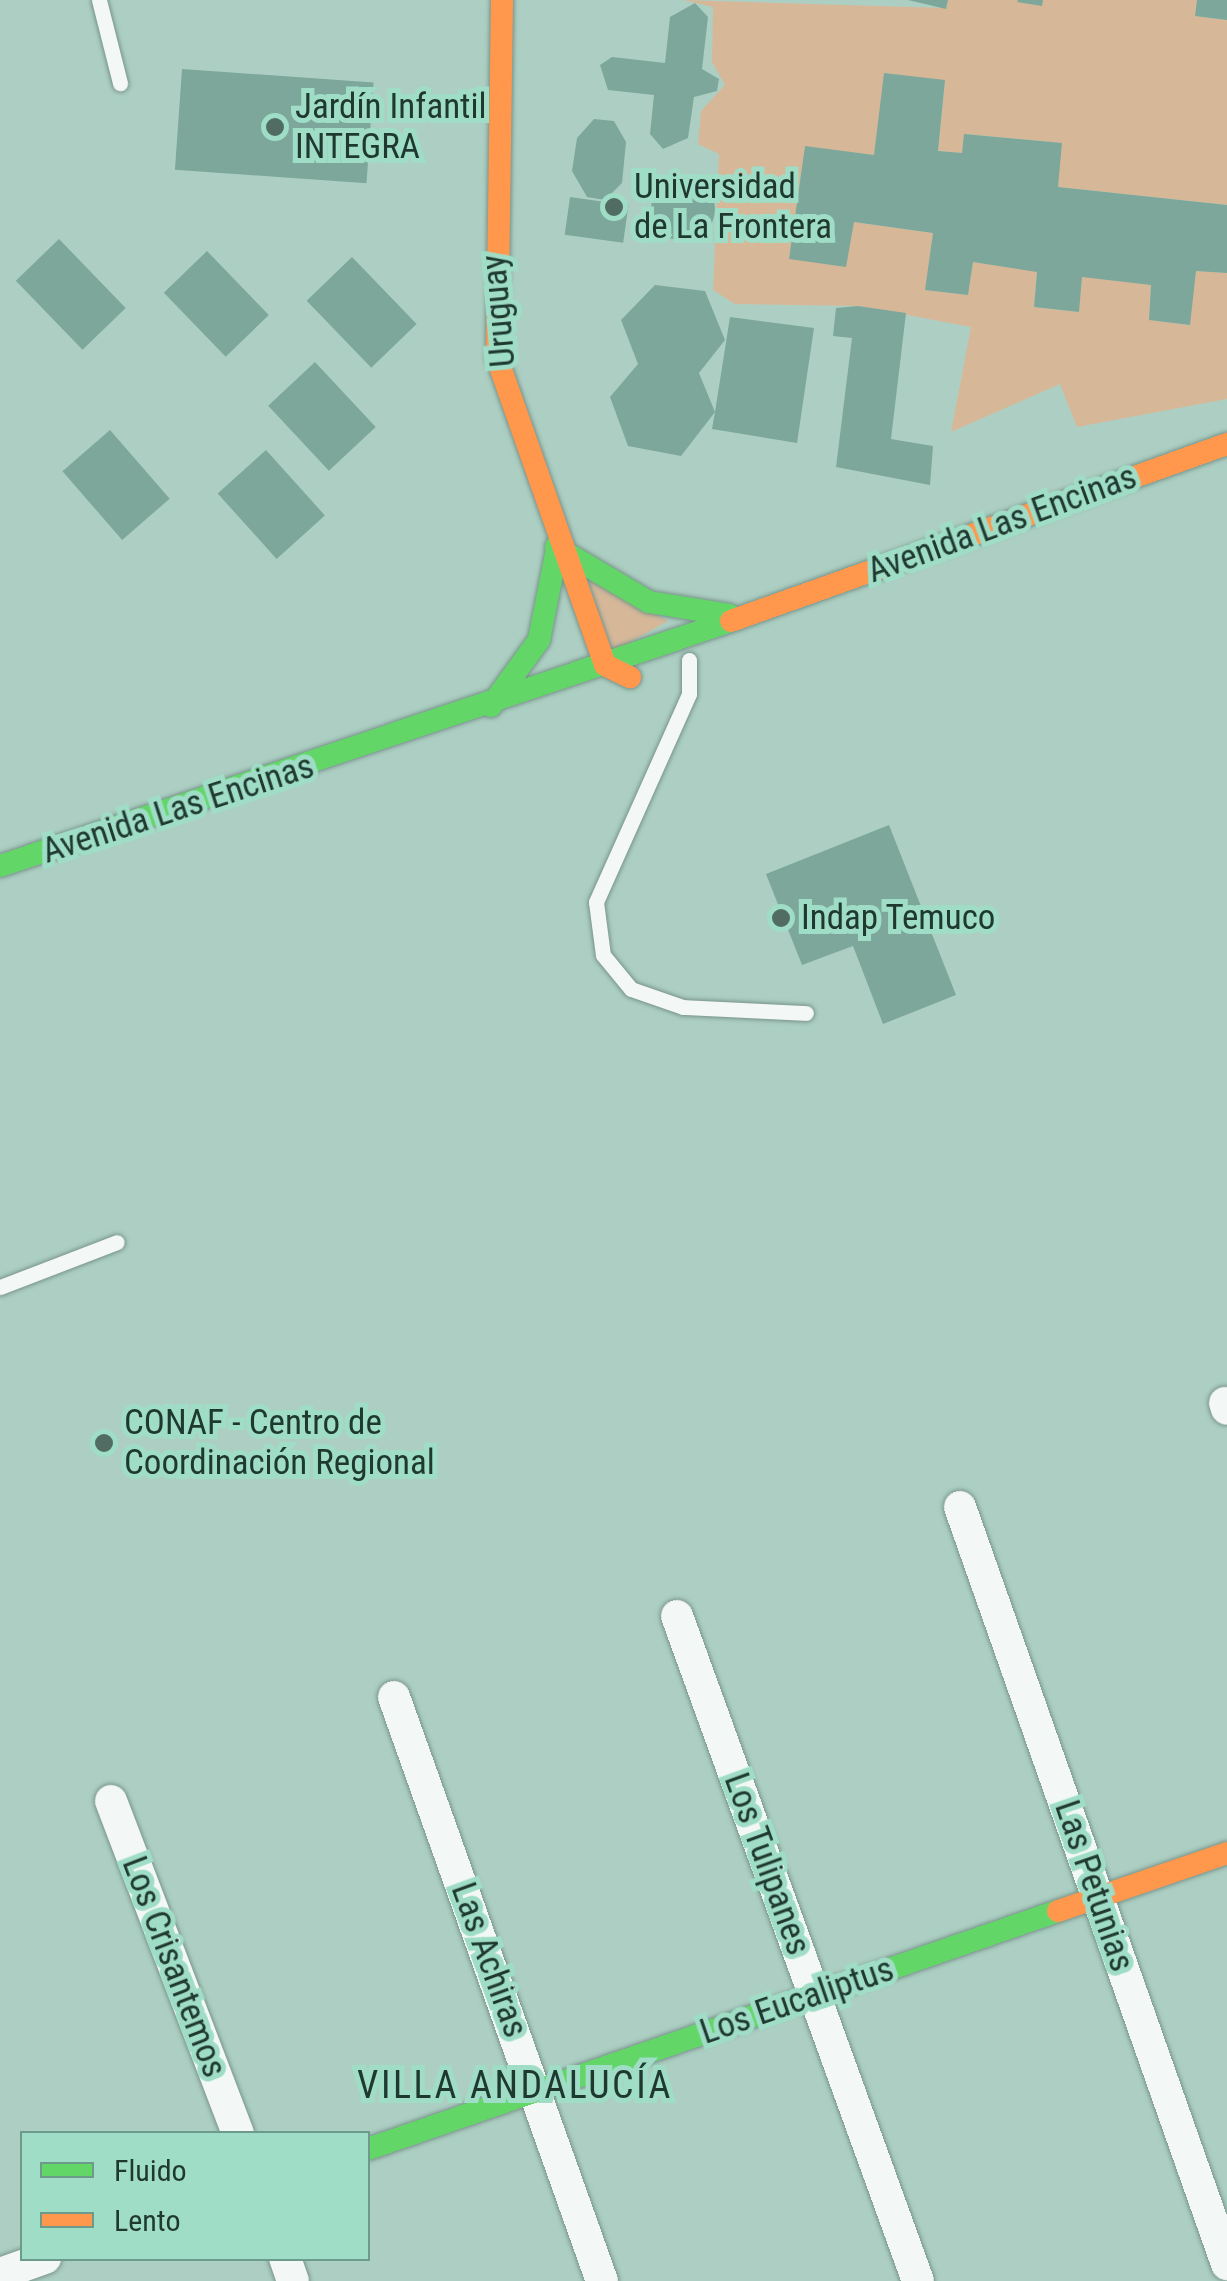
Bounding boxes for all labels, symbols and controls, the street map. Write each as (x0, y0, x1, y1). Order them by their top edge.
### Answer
place label: Jardín Infantil INTEGRA (295, 86, 487, 168)
marker: Jardín Infantil INTEGRA (264, 116, 286, 138)
place label: Universidad de La Frontera (634, 166, 832, 248)
marker: Universidad de La Frontera (603, 196, 625, 218)
street label: Uruguay (473, 253, 525, 369)
street label: Avenida Las Encinas (862, 456, 1142, 592)
street label: Avenida Las Encinas (37, 745, 319, 873)
place label: Indap Temuco (801, 897, 996, 939)
marker: Indap Temuco (770, 907, 792, 929)
place label: CONAF - Centro de Coordinación Regional (124, 1402, 435, 1484)
marker: CONAF - Centro de Coordinación Regional (93, 1432, 115, 1454)
street label: Los Tulipanes (715, 1767, 819, 1961)
street label: Las Petunias (1045, 1795, 1143, 1977)
street label: Los Crisantemos (113, 1851, 235, 2083)
street label: Las Achiras (442, 1877, 536, 2043)
street label: Los Eucaliptus (695, 1948, 899, 2054)
district label: VILLA ANDALUCÍA (357, 2063, 673, 2109)
legend (20, 2131, 370, 2261)
text: Fluido (114, 2153, 187, 2188)
text: Lento (114, 2203, 181, 2238)

